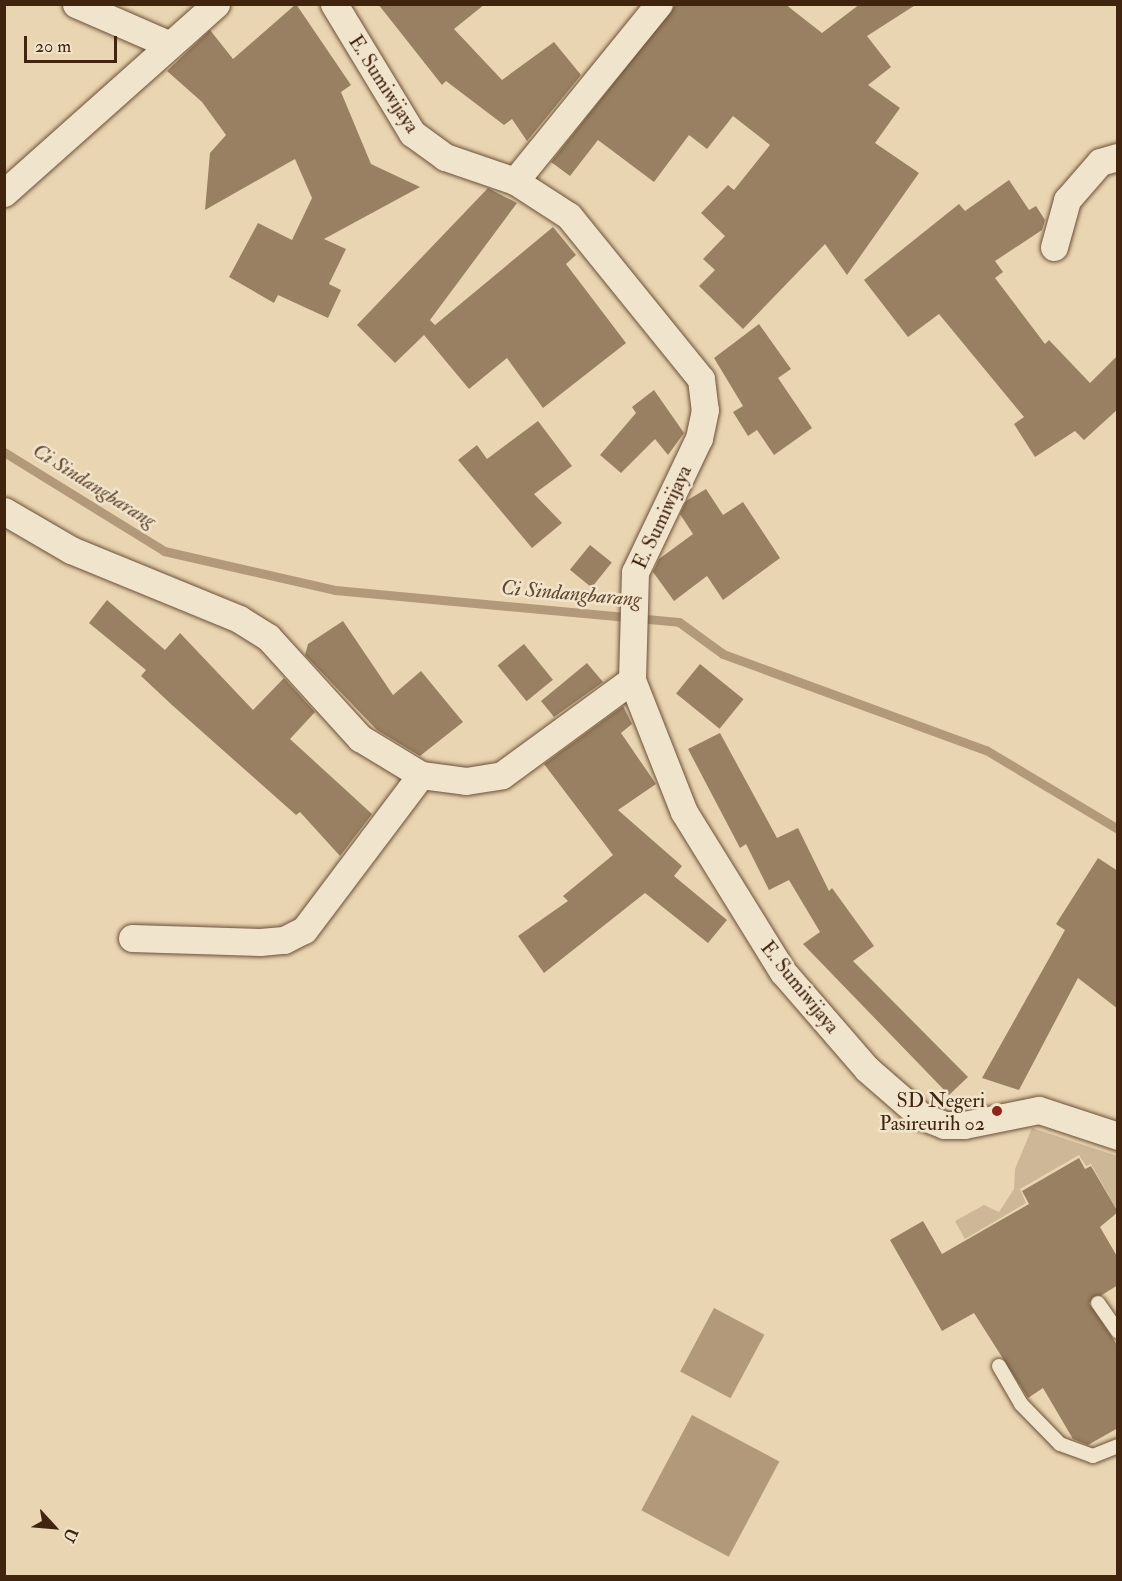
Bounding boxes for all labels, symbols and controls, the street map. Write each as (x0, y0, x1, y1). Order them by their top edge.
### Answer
scale bar (27, 24, 120, 62)
street label: E. Sumiwijaya (343, 31, 425, 137)
text: 20 m (35, 35, 71, 58)
water label: Ci Sindangbarang (28, 438, 160, 534)
street label: E. Sumiwijaya (628, 461, 696, 573)
water label: Ci Sindangbarang (500, 575, 642, 613)
street label: E. Sumiwijaya (755, 936, 845, 1038)
place label: SD Negeri Pasireurih 02 (879, 1088, 985, 1135)
marker: SD Negeri Pasireurih 02 (990, 1104, 1004, 1118)
north arrow (24, 1497, 84, 1557)
text: U (58, 1524, 82, 1545)

